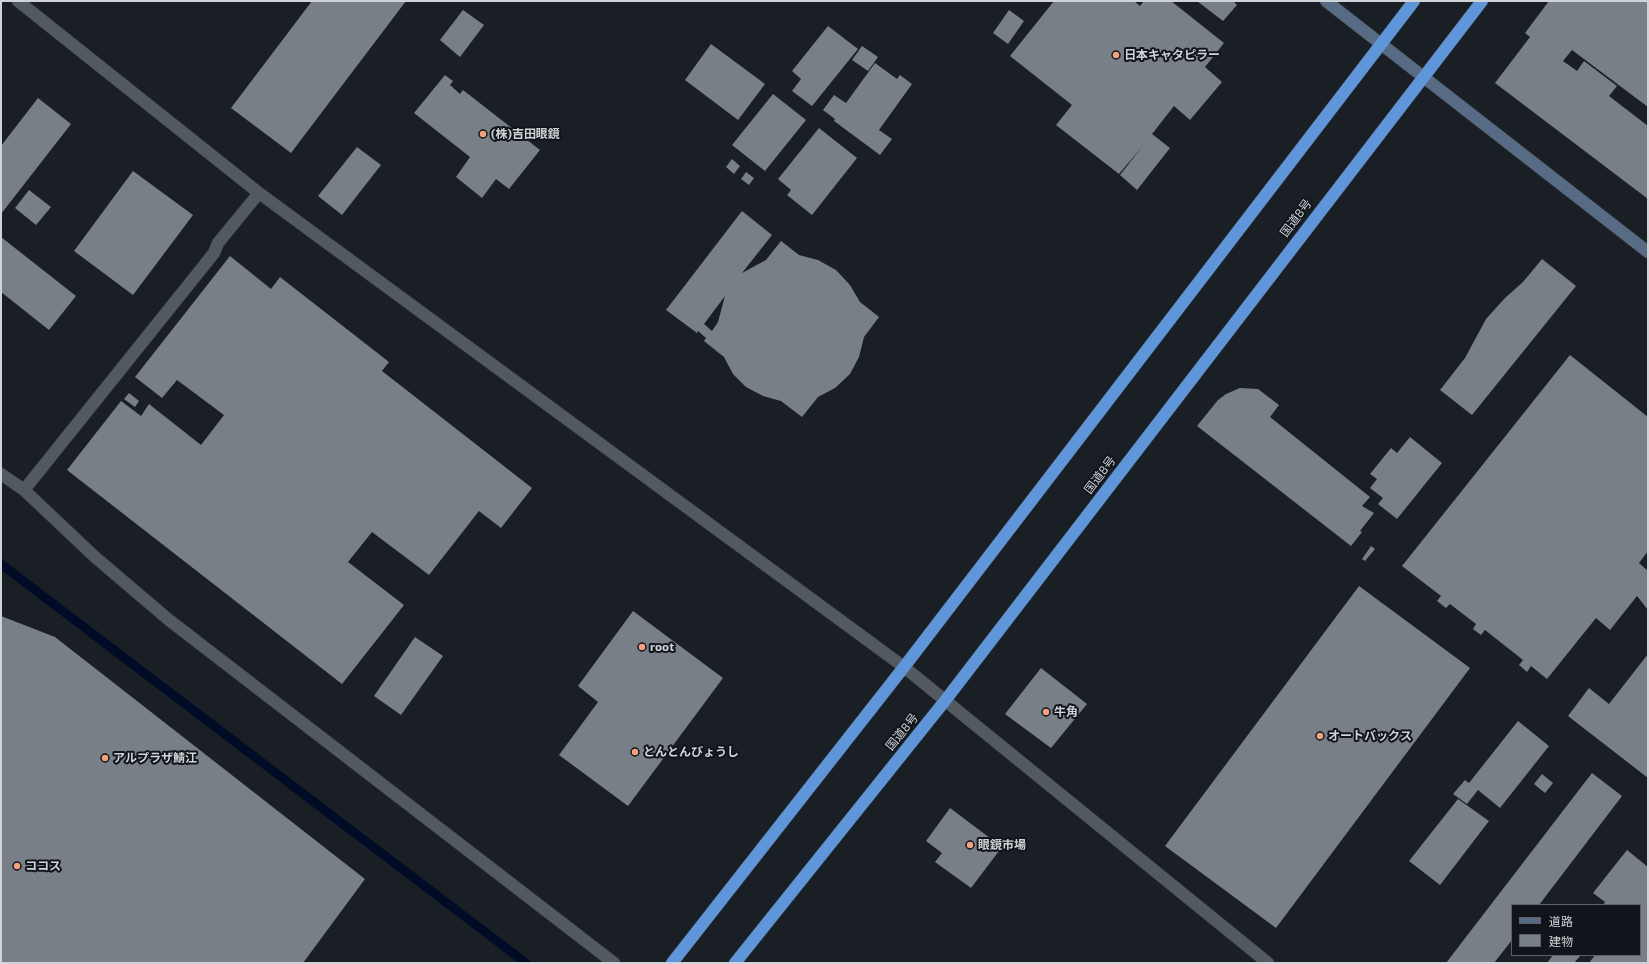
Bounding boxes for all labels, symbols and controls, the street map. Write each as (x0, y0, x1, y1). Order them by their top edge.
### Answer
place label: 日本キャタピラー (1124, 48, 1220, 62)
marker: 日本キャタピラー (1111, 50, 1121, 60)
place label: (株)吉田眼鏡 (491, 127, 560, 141)
marker: (株)吉田眼鏡 (478, 129, 488, 139)
street label: 国道8号 (1277, 196, 1315, 240)
street label: 国道8号 (1081, 453, 1119, 497)
place label: root (650, 640, 674, 654)
marker: root (637, 642, 647, 652)
place label: 牛角 (1054, 705, 1078, 719)
marker: 牛角 (1041, 707, 1051, 717)
street label: 国道8号 (883, 711, 921, 753)
place label: オートバックス (1328, 729, 1412, 743)
marker: オートバックス (1315, 731, 1325, 741)
place label: とんとんびょうし (643, 745, 739, 759)
marker: とんとんびょうし (630, 747, 640, 757)
place label: アルプラザ鯖江 (113, 751, 197, 765)
marker: アルプラザ鯖江 (100, 753, 110, 763)
place label: 眼鏡市場 (978, 838, 1026, 852)
marker: 眼鏡市場 (965, 840, 975, 850)
place label: ココス (25, 859, 61, 873)
marker: ココス (12, 861, 22, 871)
legend (1511, 904, 1641, 956)
text: 道路 (1549, 914, 1573, 928)
text: 建物 (1549, 934, 1573, 948)

